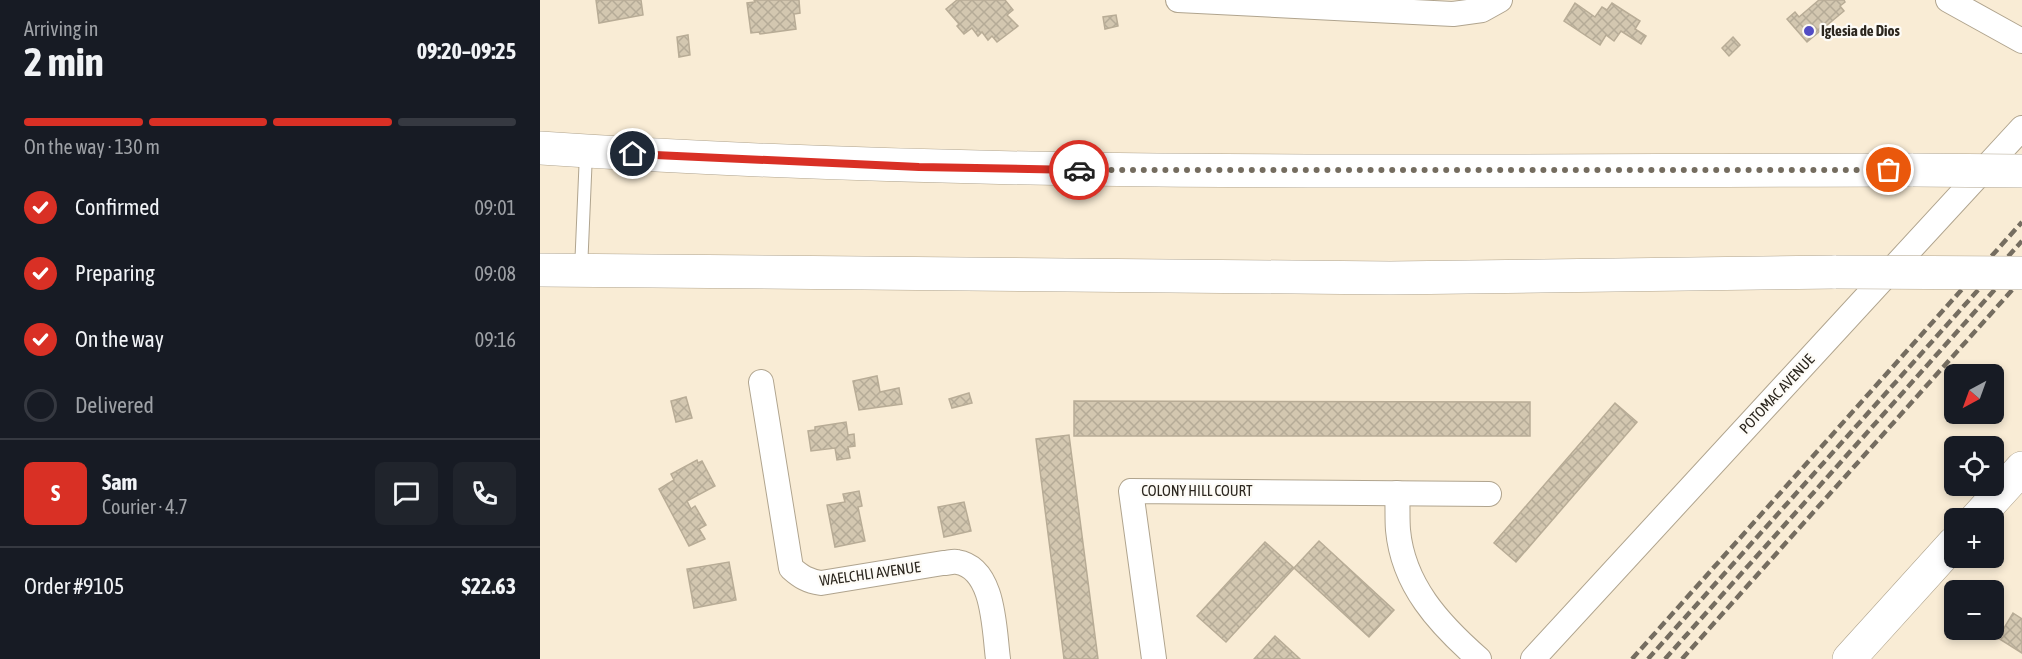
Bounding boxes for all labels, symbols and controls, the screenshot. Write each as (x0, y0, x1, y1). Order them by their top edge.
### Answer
text: Arriving in (24, 17, 98, 40)
place label: Iglesia de Dios (1821, 22, 1901, 39)
marker: Iglesia de Dios (1802, 24, 1816, 38)
text: 09:20–09:25 (417, 38, 516, 64)
text: 2 min (24, 40, 104, 84)
pin (607, 128, 658, 179)
text: On the way · 130 m (24, 135, 160, 158)
icon: home (616, 137, 649, 170)
courier (1049, 140, 1109, 200)
pin (1863, 144, 1914, 195)
icon: bag (1872, 153, 1905, 186)
icon: car (1063, 154, 1096, 187)
icon: check (24, 191, 57, 224)
text: Confirmed (75, 194, 160, 220)
text: 09:01 (474, 196, 516, 219)
icon: check (24, 257, 57, 290)
text: Preparing (75, 260, 155, 286)
text: 09:08 (474, 262, 516, 285)
icon: check (24, 323, 57, 356)
text: On the way (75, 326, 164, 352)
text: 09:16 (475, 328, 516, 351)
street label: POTOMAC AVENUE (1736, 350, 1818, 437)
north arrow (1944, 364, 2004, 424)
map controls (1944, 364, 2004, 640)
text: Delivered (75, 392, 154, 418)
button: locate (1944, 436, 2004, 496)
button: chat (375, 462, 438, 525)
button: phone (453, 462, 516, 525)
text: Sam (102, 469, 137, 495)
text: S (51, 480, 60, 506)
street label: COLONY HILL COURT (1141, 482, 1253, 499)
text: Courier · 4.7 (102, 495, 188, 518)
button: + (1944, 508, 2004, 568)
street label: WAELCHLI AVENUE (818, 558, 922, 589)
text: Order #9105 (24, 573, 124, 599)
text: $22.63 (461, 573, 516, 599)
button: − (1944, 580, 2004, 640)

